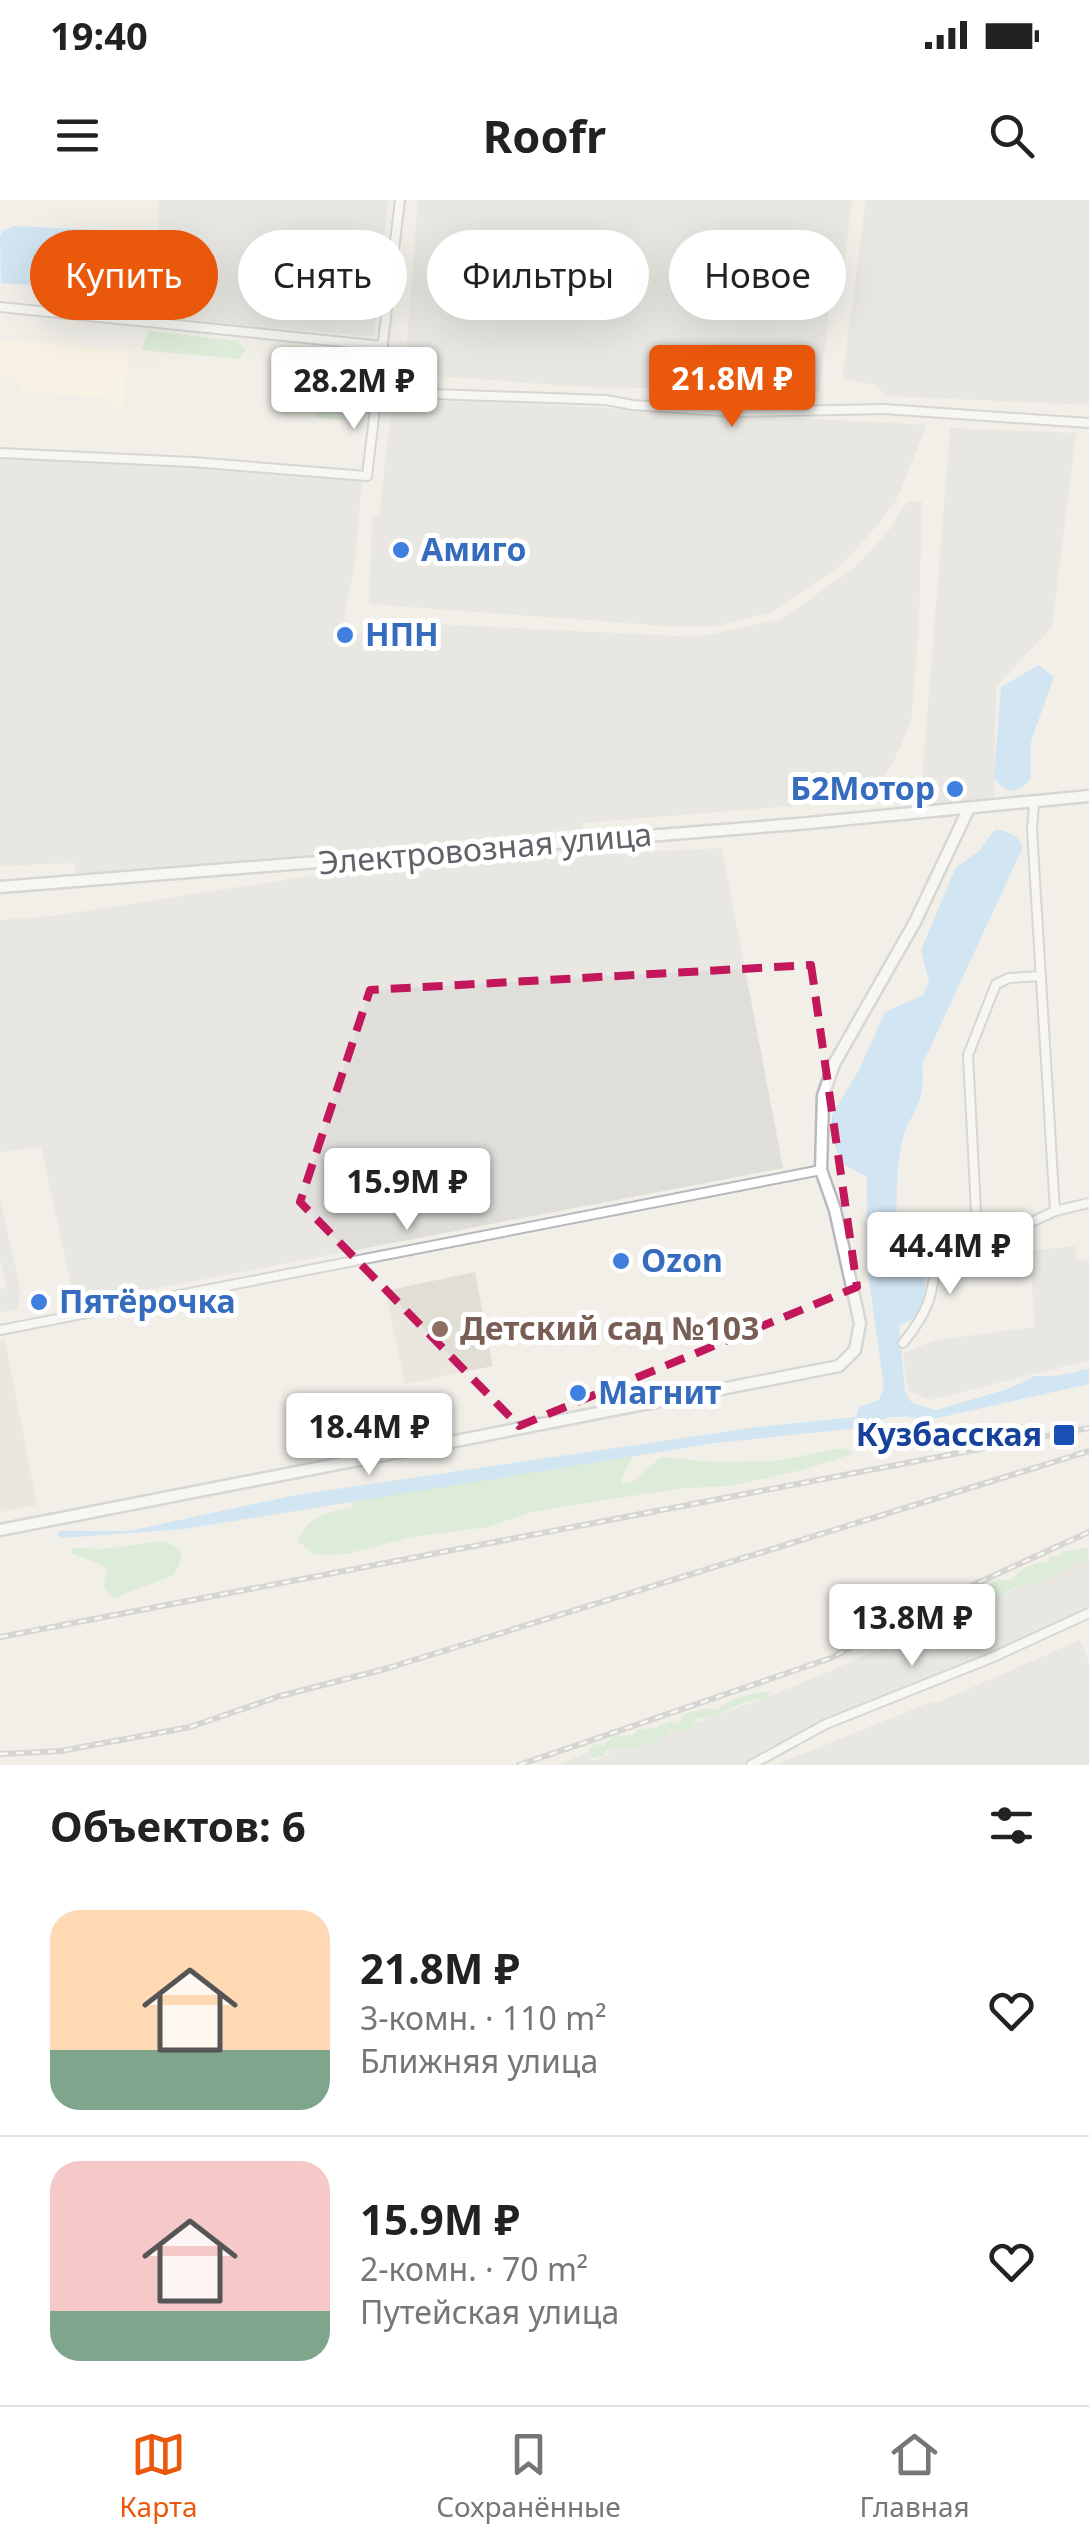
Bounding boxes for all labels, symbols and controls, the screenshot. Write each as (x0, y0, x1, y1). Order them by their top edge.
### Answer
text: 19:40 (50, 9, 148, 61)
text: Roofr (483, 105, 606, 166)
icon: menu (50, 108, 105, 163)
icon: search (984, 108, 1039, 163)
chip: Купить (30, 230, 218, 320)
chip: Снять (238, 230, 407, 320)
chip: Фильтры (427, 230, 649, 320)
chip: Новое (669, 230, 846, 320)
pin: 21.8M ₽ (640, 345, 824, 430)
pin: 28.2M ₽ (262, 347, 446, 432)
text: 21.8M ₽ (671, 356, 793, 399)
text: 28.2M ₽ (293, 358, 415, 401)
place label: Амиго (421, 527, 526, 570)
marker: Амиго (390, 539, 412, 561)
place label: НПН (365, 612, 439, 655)
marker: НПН (334, 624, 356, 646)
place label: Б2Мотор (790, 766, 935, 809)
marker: Б2Мотор (944, 778, 966, 800)
street label: Электровозная улица (316, 811, 653, 884)
pin: 15.9M ₽ (315, 1148, 499, 1233)
text: 15.9M ₽ (346, 1159, 468, 1202)
pin: 44.4M ₽ (858, 1212, 1042, 1297)
text: 44.4M ₽ (889, 1223, 1011, 1266)
place label: Ozon (641, 1238, 723, 1281)
marker: Ozon (610, 1250, 632, 1272)
place label: Пятёрочка (59, 1279, 236, 1322)
marker: Пятёрочка (28, 1291, 50, 1313)
place label: Детский сад №103 (460, 1306, 759, 1349)
marker: Детский сад №103 (429, 1318, 451, 1340)
place label: Магнит (598, 1370, 721, 1413)
marker: Магнит (567, 1382, 589, 1404)
pin: 18.4M ₽ (277, 1393, 461, 1478)
text: 18.4M ₽ (308, 1404, 430, 1447)
place label: Кузбасская (856, 1412, 1042, 1455)
marker: Кузбасская (1051, 1422, 1077, 1448)
pin: 13.8M ₽ (820, 1584, 1004, 1669)
text: 13.8M ₽ (851, 1595, 973, 1638)
text: Объектов: 6 (50, 1797, 306, 1854)
icon: filters (984, 1798, 1039, 1853)
text: 21.8M ₽ (360, 1939, 520, 1996)
icon: home (130, 1950, 250, 2070)
icon: heart (984, 1983, 1039, 2038)
text: 3-комн. · 110 m² (360, 1996, 606, 2039)
text: Ближняя улица (360, 2039, 598, 2082)
text: 15.9M ₽ (360, 2190, 520, 2247)
icon: home (130, 2201, 250, 2321)
icon: heart (984, 2234, 1039, 2289)
text: 2-комн. · 70 m² (360, 2247, 588, 2290)
text: Путейская улица (360, 2290, 619, 2333)
tab: Карта (119, 2427, 197, 2525)
tab: Сохранённые (436, 2427, 621, 2525)
tab: Главная (860, 2427, 970, 2525)

